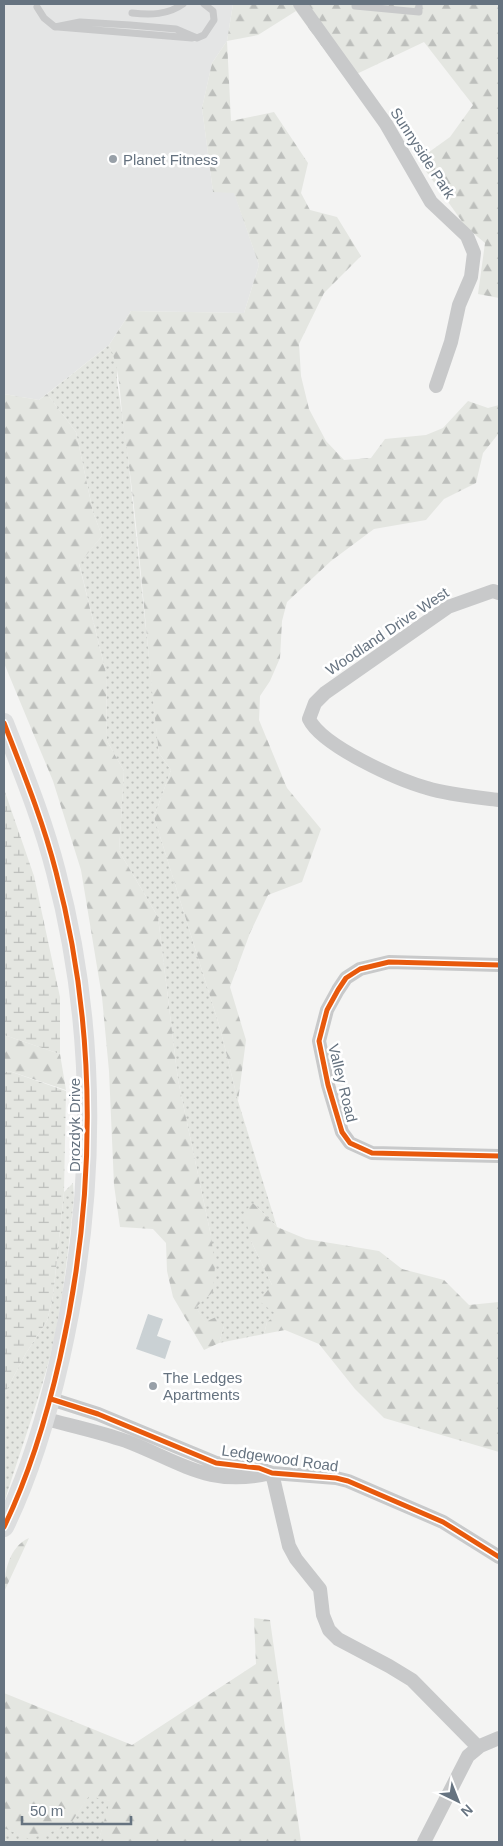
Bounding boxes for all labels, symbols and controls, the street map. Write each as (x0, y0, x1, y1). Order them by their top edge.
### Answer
street label: Sunnyside Park (387, 104, 459, 202)
place label: Planet Fitness (123, 151, 218, 168)
marker: Planet Fitness (107, 153, 119, 165)
street label: Woodland Drive West (322, 583, 452, 678)
street label: Valley Road (325, 1042, 361, 1124)
street label: Drozdyk Drive (66, 1078, 83, 1172)
place label: The Ledges Apartments (163, 1369, 242, 1403)
marker: The Ledges Apartments (147, 1380, 159, 1392)
street label: Ledgewood Road (221, 1441, 339, 1475)
north arrow (433, 1776, 483, 1826)
scale bar (22, 1794, 131, 1826)
text: N (458, 1801, 476, 1820)
text: 50 m (30, 1802, 63, 1819)

